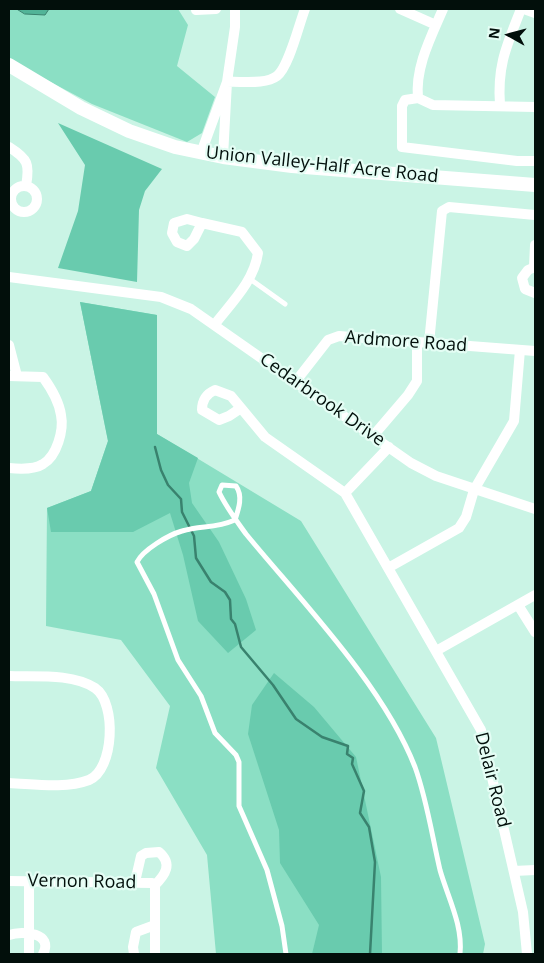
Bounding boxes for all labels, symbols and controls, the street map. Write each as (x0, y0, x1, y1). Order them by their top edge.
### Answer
north arrow (484, 10, 534, 60)
text: N (483, 26, 504, 40)
street label: Union Valley-Half Acre Road (205, 142, 439, 188)
street label: Ardmore Road (344, 327, 468, 357)
street label: Cedarbrook Drive (255, 349, 389, 451)
street label: Delair Road (470, 730, 514, 830)
street label: Vernon Road (27, 870, 137, 894)

